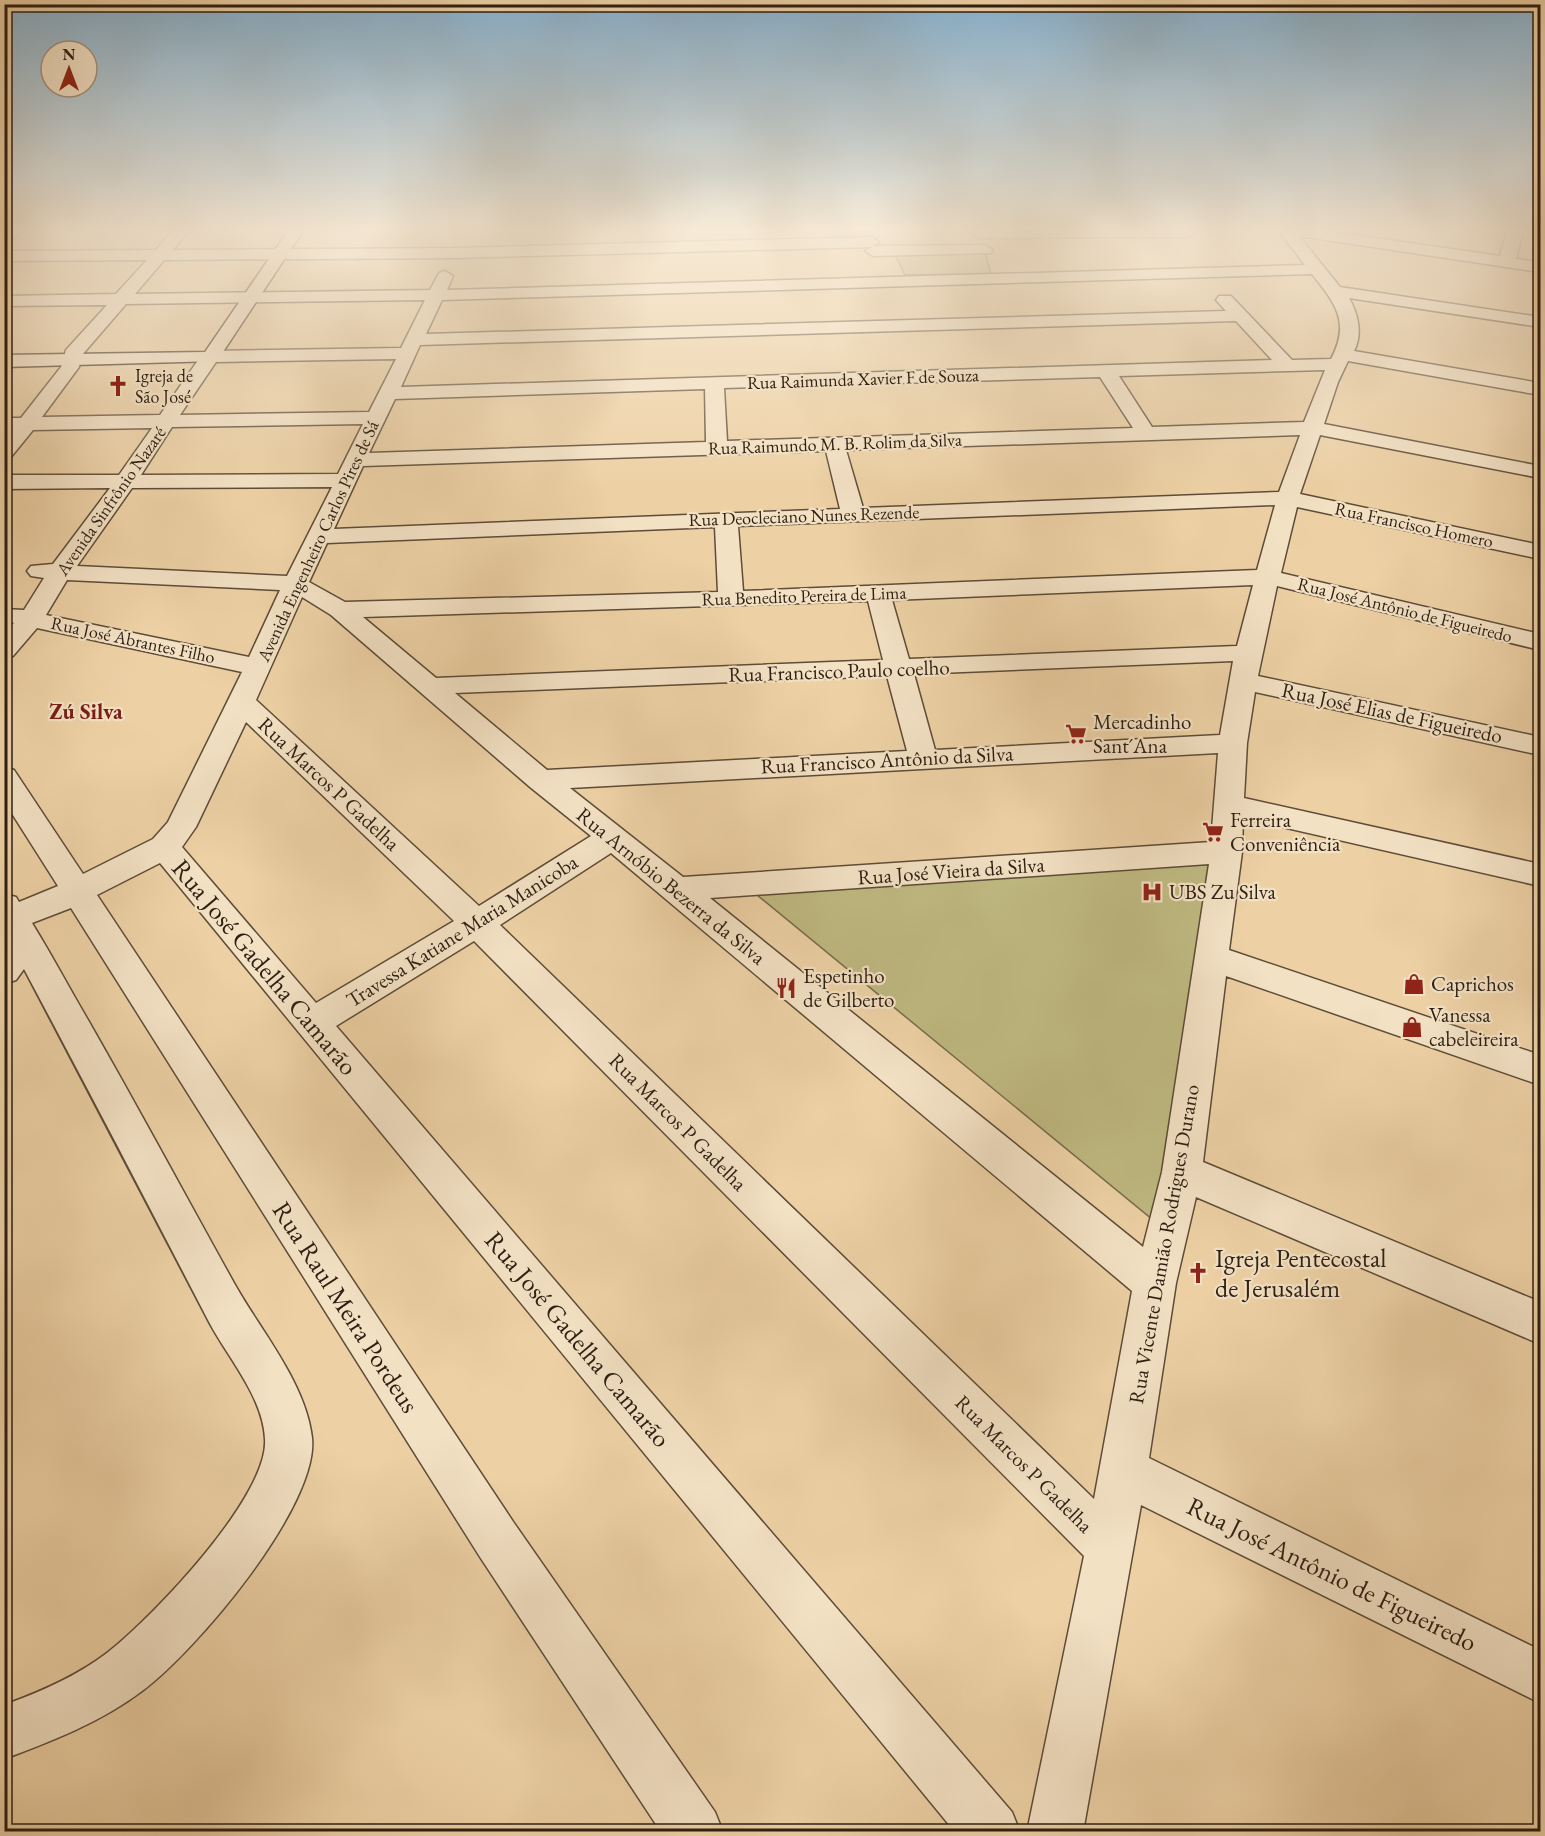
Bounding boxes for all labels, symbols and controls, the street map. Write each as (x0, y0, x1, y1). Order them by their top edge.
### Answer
north arrow (39, 39, 99, 99)
text: N (63, 44, 76, 65)
street label: Rua Raimunda Xavier F de Souza (747, 363, 980, 394)
place label: Igreja de São José (135, 364, 193, 408)
church icon: Igreja de São José (106, 374, 130, 398)
street label: Avenida Engenheiro Carlos Pires de Sá (251, 416, 384, 666)
street label: Avenida Sinfrônio Nazaré (50, 422, 171, 581)
street label: Rua Raimundo M. B. Rolim da Silva (708, 428, 963, 459)
street label: Rua Francisco Homero (1333, 496, 1496, 553)
street label: Rua Deocleciano Nunes Rezende (688, 500, 920, 531)
street label: Rua José Antônio de Figueiredo (1295, 572, 1515, 647)
street label: Rua Benedito Pereira de Lima (701, 580, 908, 611)
street label: Rua José Abrantes Filho (49, 611, 217, 668)
street label: Rua Francisco Paulo coelho (728, 653, 950, 688)
street label: Rua José Elias de Figueiredo (1279, 676, 1505, 749)
district label: Zú Silva (49, 697, 123, 726)
place label: Mercadinho Sant´Ana (1093, 708, 1191, 759)
street label: Rua Marcos P Gadelha (253, 711, 406, 857)
supermarket icon: Mercadinho Sant´Ana (1064, 722, 1088, 746)
street label: Rua Francisco Antônio da Silva (760, 739, 1015, 780)
street label: Rua Arnóbio Bezerra da Silva (571, 801, 772, 971)
place label: Ferreira Conveniência (1230, 806, 1341, 857)
supermarket icon: Ferreira Conveniência (1201, 820, 1225, 844)
street label: Travessa Katiane Maria Manicoba (341, 848, 583, 1013)
street label: Rua José Vieira da Silva (856, 850, 1046, 891)
street label: Rua José Gadelha Camarão (164, 852, 366, 1082)
place label: UBS Zu Silva (1169, 878, 1277, 905)
hospital icon: UBS Zu Silva (1140, 880, 1164, 904)
place label: Espetinho de Gilberto (803, 962, 895, 1013)
place label: Caprichos (1431, 970, 1514, 997)
shop icon: Caprichos (1402, 972, 1426, 996)
restaurant icon: Espetinho de Gilberto (774, 976, 798, 1000)
place label: Vanessa cabeleireira (1429, 1001, 1519, 1052)
shop icon: Vanessa cabeleireira (1400, 1015, 1424, 1039)
street label: Rua Marcos P Gadelha (604, 1047, 754, 1197)
street label: Rua Vicente Damião Rodrigues Durano (1122, 1082, 1205, 1406)
street label: Rua Raul Meira Pordeus (265, 1195, 427, 1419)
street label: Rua José Gadelha Camarão (477, 1224, 679, 1454)
place label: Igreja Pentecostal de Jerusalém (1215, 1241, 1387, 1305)
church icon: Igreja Pentecostal de Jerusalém (1186, 1261, 1210, 1285)
street label: Rua Marcos P Gadelha (950, 1389, 1100, 1539)
street label: Rua José Antônio de Figueiredo (1181, 1489, 1483, 1659)

